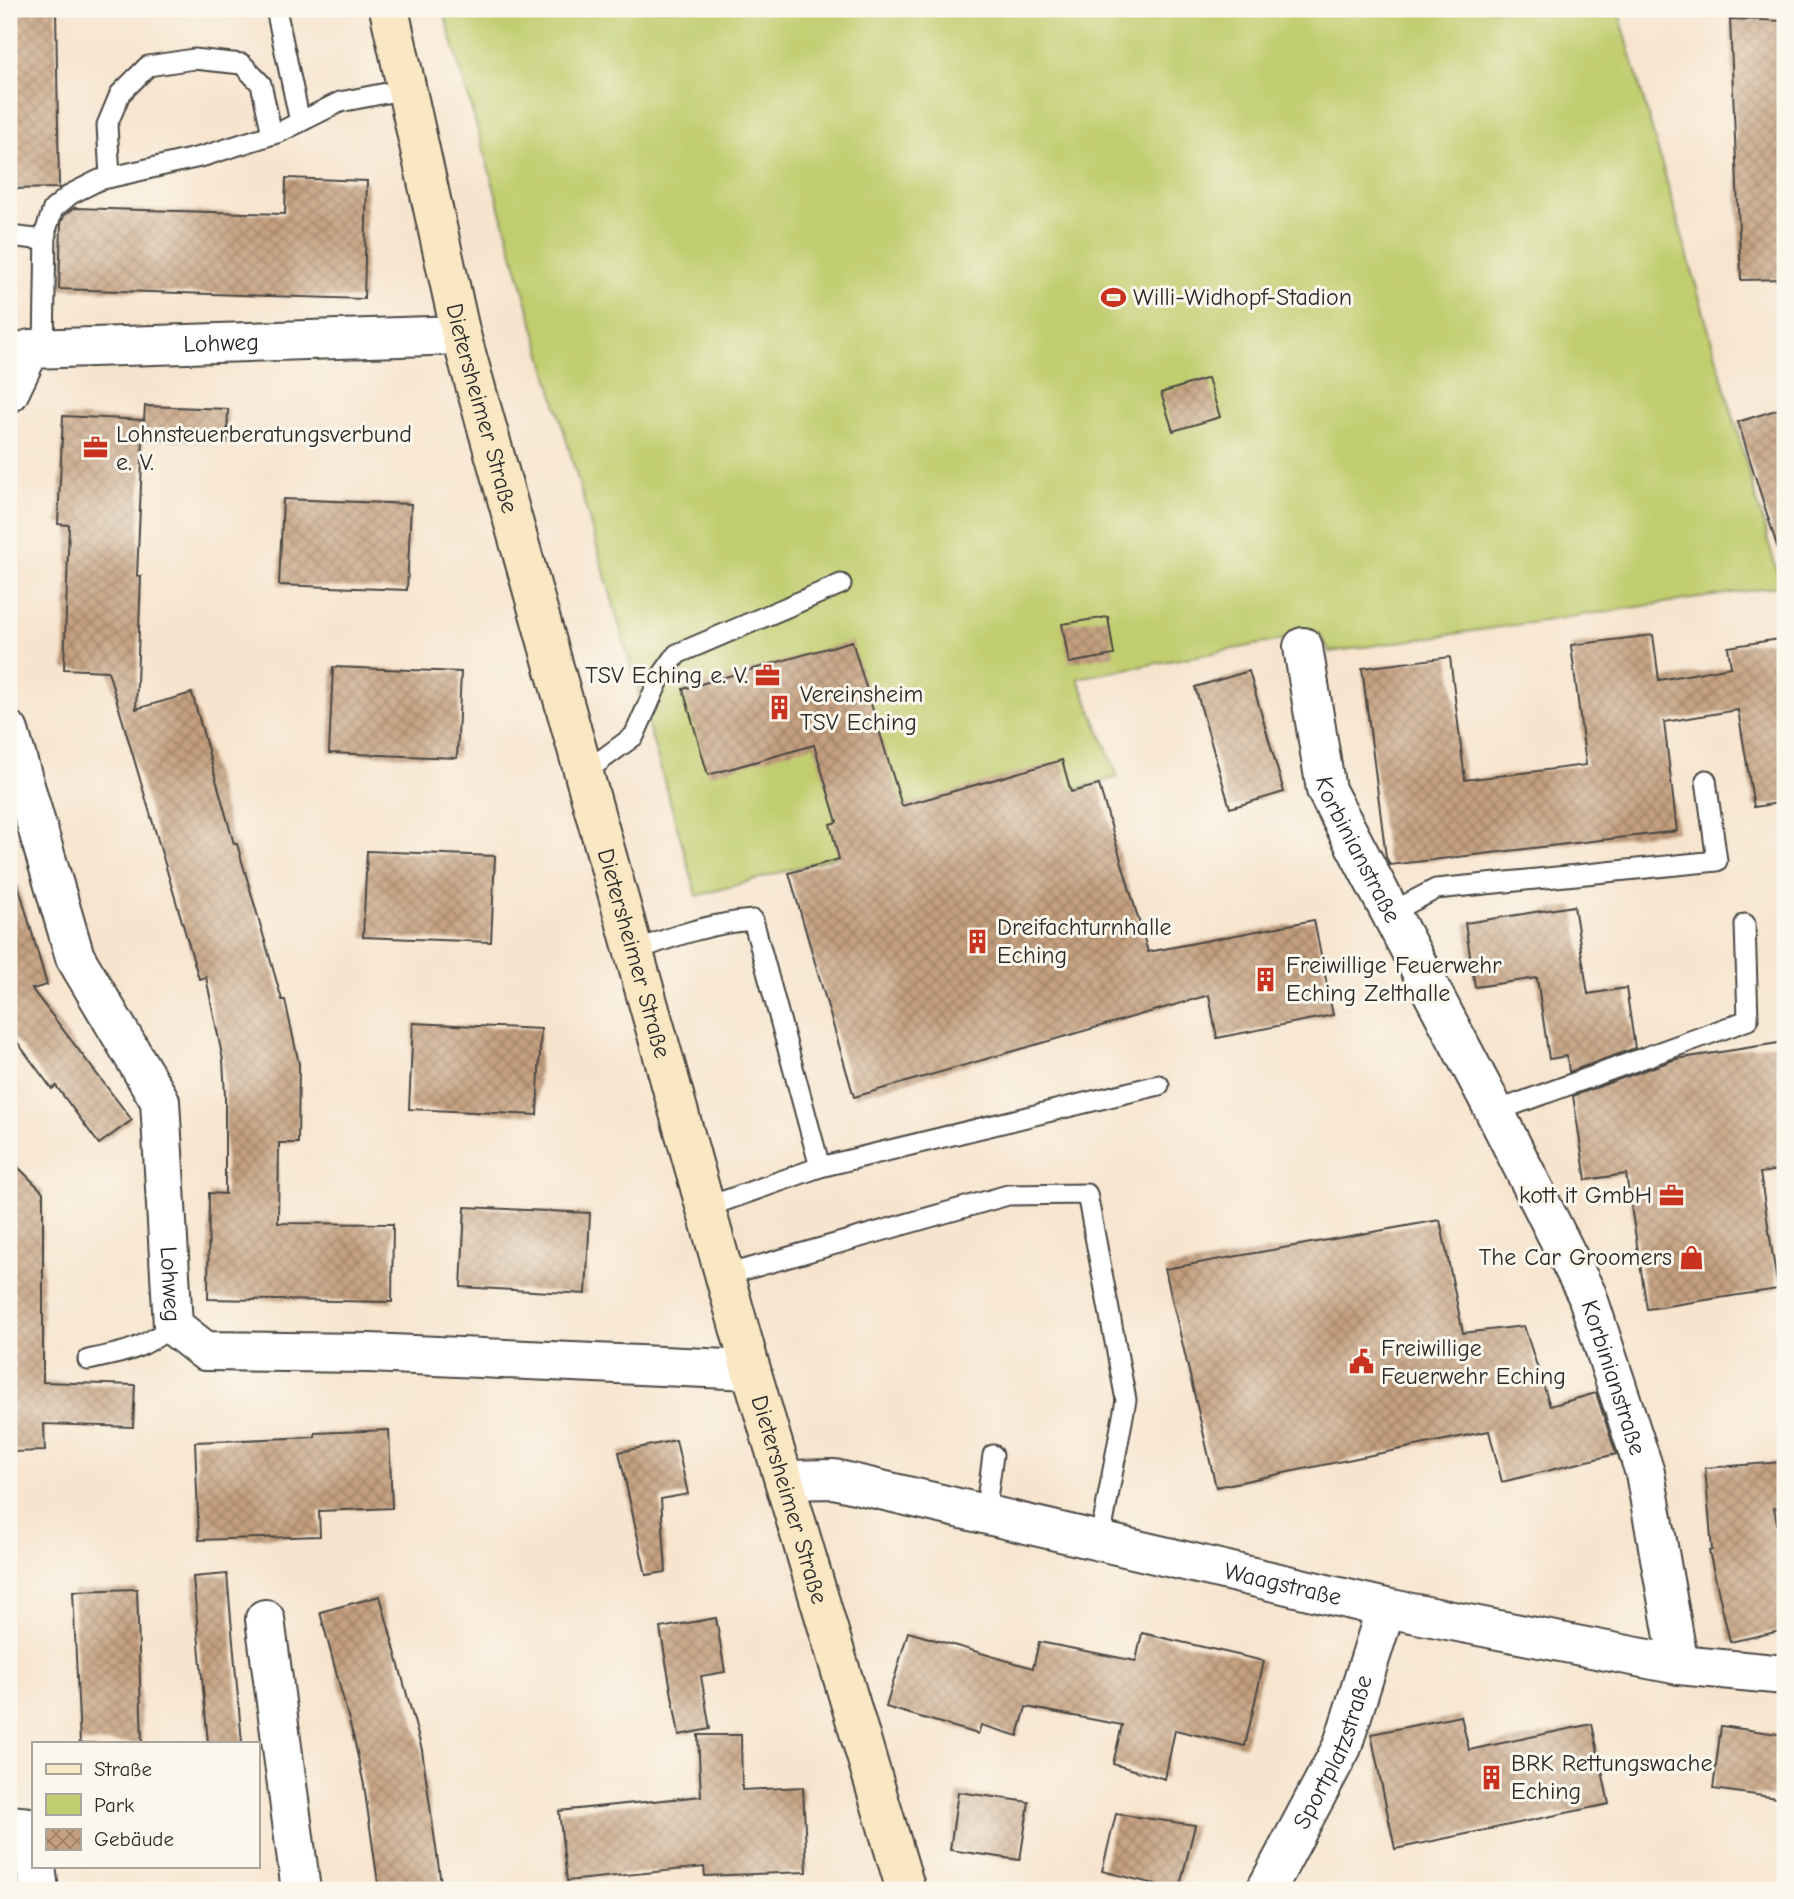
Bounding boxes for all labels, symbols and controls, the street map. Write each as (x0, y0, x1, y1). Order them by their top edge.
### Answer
sports icon: Willi-Widhopf-Stadion (1099, 283, 1127, 311)
place label: Willi-Widhopf-Stadion (1133, 283, 1352, 311)
street label: Dietersheimer Straße (440, 301, 524, 516)
street label: Lohweg (183, 328, 260, 358)
place label: Lohnsteuerberatungsverbund e. V. (116, 420, 412, 476)
office icon: Lohnsteuerberatungsverbund e. V. (82, 434, 110, 462)
place label: TSV Eching e. V. (585, 661, 748, 689)
office icon: TSV Eching e. V. (754, 661, 782, 689)
place label: Vereinsheim TSV Eching (800, 680, 923, 736)
building icon: Vereinsheim TSV Eching (766, 694, 794, 722)
street label: Korbinianstraße (1310, 774, 1407, 927)
street label: Dietersheimer Straße (592, 845, 677, 1061)
place label: Dreifachturnhalle Eching (997, 913, 1171, 969)
building icon: Dreifachturnhalle Eching (963, 927, 991, 955)
place label: Freiwillige Feuerwehr Eching Zelthalle (1286, 951, 1502, 1007)
building icon: Freiwillige Feuerwehr Eching Zelthalle (1252, 965, 1280, 993)
place label: kott it GmbH (1519, 1181, 1652, 1209)
office icon: kott it GmbH (1658, 1181, 1686, 1209)
place label: The Car Groomers (1479, 1243, 1672, 1271)
shop icon: The Car Groomers (1678, 1243, 1706, 1271)
street label: Lohweg (154, 1245, 187, 1323)
street label: Korbinianstraße (1576, 1296, 1652, 1458)
place label: Freiwillige Feuerwehr Eching (1381, 1334, 1566, 1390)
public building icon: Freiwillige Feuerwehr Eching (1347, 1348, 1375, 1376)
street label: Dietersheimer Straße (745, 1392, 834, 1607)
street label: Waagstraße (1221, 1557, 1344, 1611)
street label: Sportplatzstraße (1287, 1671, 1378, 1834)
legend (32, 1742, 259, 1868)
place label: BRK Rettungswache Eching (1511, 1749, 1712, 1805)
text: Straße (94, 1757, 152, 1781)
building icon: BRK Rettungswache Eching (1477, 1763, 1505, 1791)
text: Park (94, 1793, 134, 1817)
text: Gebäude (94, 1827, 174, 1851)

